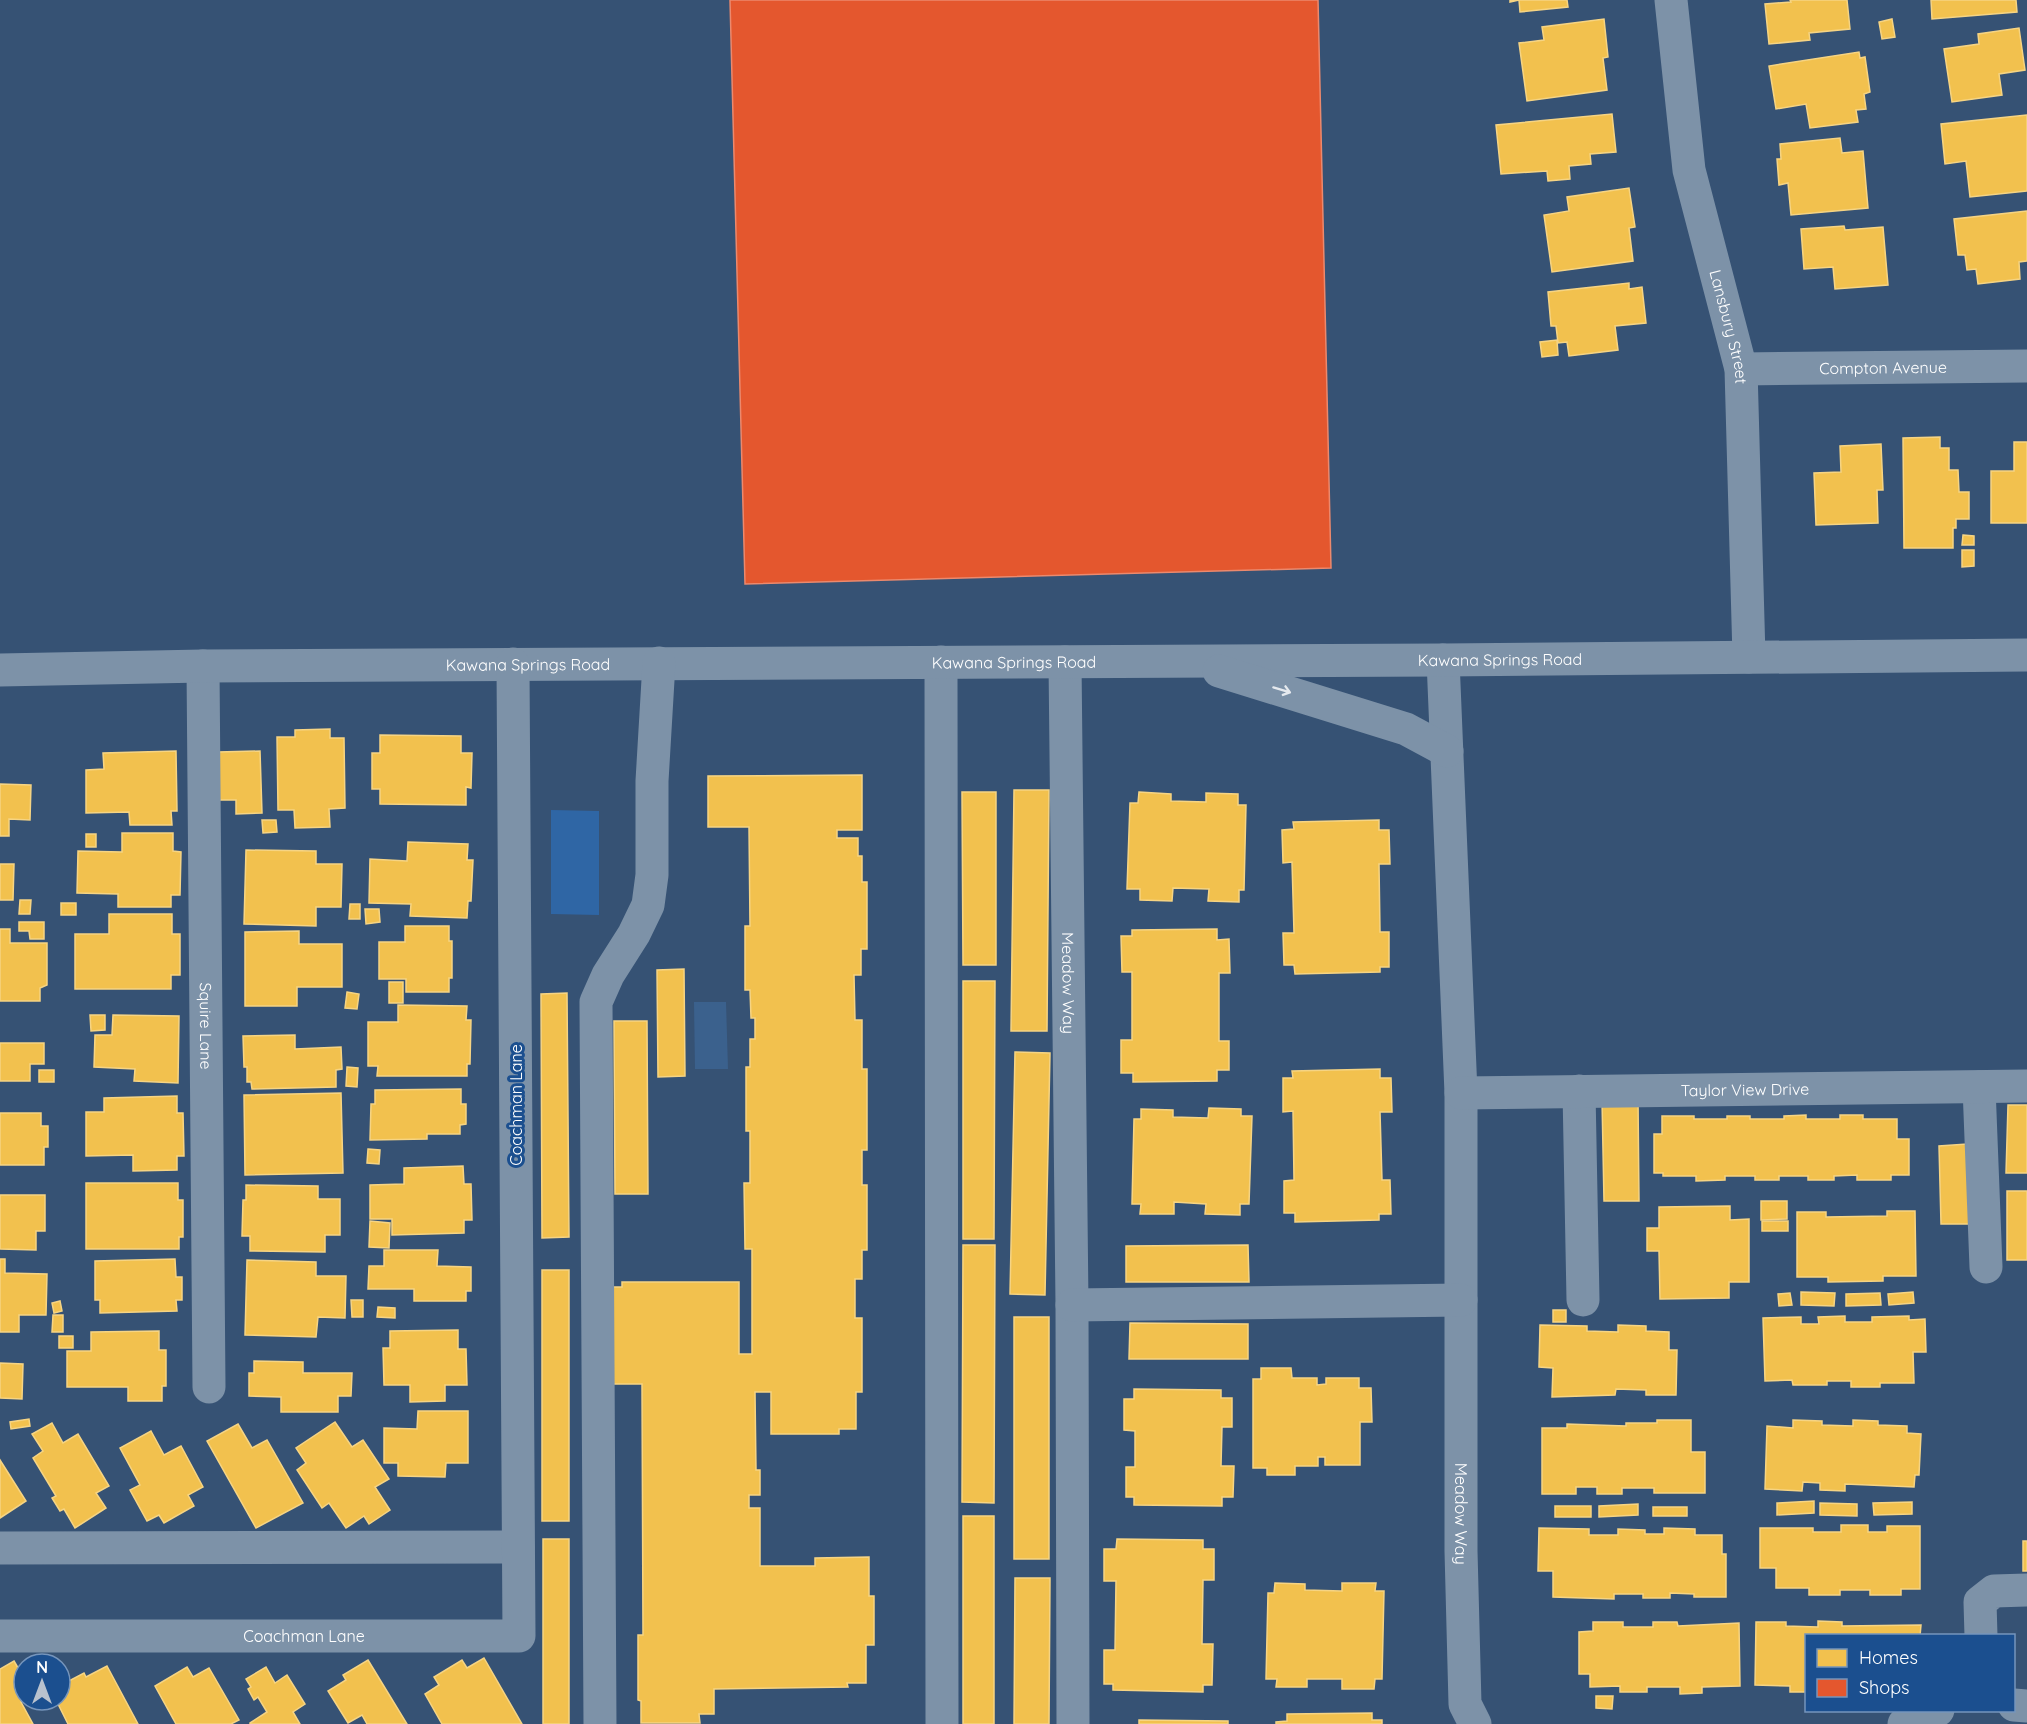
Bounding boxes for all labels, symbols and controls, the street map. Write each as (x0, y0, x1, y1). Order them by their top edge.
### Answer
street label: Lansbury Street (1705, 268, 1751, 384)
street label: Compton Avenue (1819, 357, 1947, 378)
street label: Kawana Springs Road (1418, 649, 1582, 670)
street label: Kawana Springs Road (932, 652, 1096, 672)
street label: Kawana Springs Road (446, 654, 610, 675)
one-way arrow (1272, 685, 1291, 696)
street label: Meadow Way (1058, 932, 1079, 1034)
street label: Squire Lane (196, 982, 216, 1070)
street label: Coachman Lane (506, 1044, 526, 1166)
street label: Taylor View Drive (1680, 1079, 1809, 1100)
street label: Meadow Way (1451, 1463, 1471, 1565)
street label: Coachman Lane (243, 1626, 365, 1646)
legend (1805, 1634, 2015, 1712)
text: Homes (1859, 1646, 1918, 1669)
north arrow (12, 1652, 72, 1712)
text: N (36, 1657, 48, 1677)
text: Shops (1859, 1676, 1910, 1699)

